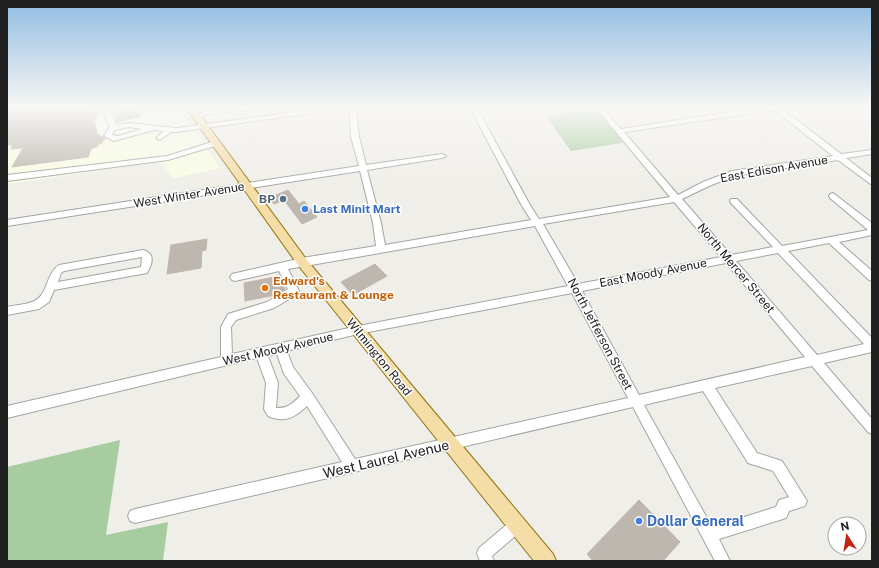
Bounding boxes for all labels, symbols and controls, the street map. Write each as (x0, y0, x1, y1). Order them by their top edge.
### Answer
street label: East Edison Avenue (719, 153, 829, 185)
street label: West Winter Avenue (133, 179, 246, 211)
place label: BP (259, 192, 275, 206)
marker: BP (278, 194, 288, 204)
place label: Last Minit Mart (313, 202, 401, 216)
marker: Last Minit Mart (300, 204, 310, 214)
street label: North Mercer Street (694, 220, 778, 316)
street label: East Moody Avenue (598, 256, 708, 290)
place label: Edward's Restaurant & Lounge (273, 274, 394, 302)
street label: North Jefferson Street (565, 276, 636, 392)
marker: Edward's Restaurant & Lounge (260, 283, 270, 293)
street label: Wilmington Road (344, 315, 414, 399)
street label: West Moody Avenue (221, 329, 335, 369)
street label: West Laurel Avenue (321, 437, 451, 481)
place label: Dollar General (647, 513, 745, 529)
marker: Dollar General (634, 516, 644, 526)
north arrow (827, 516, 867, 556)
text: N (839, 519, 850, 533)

